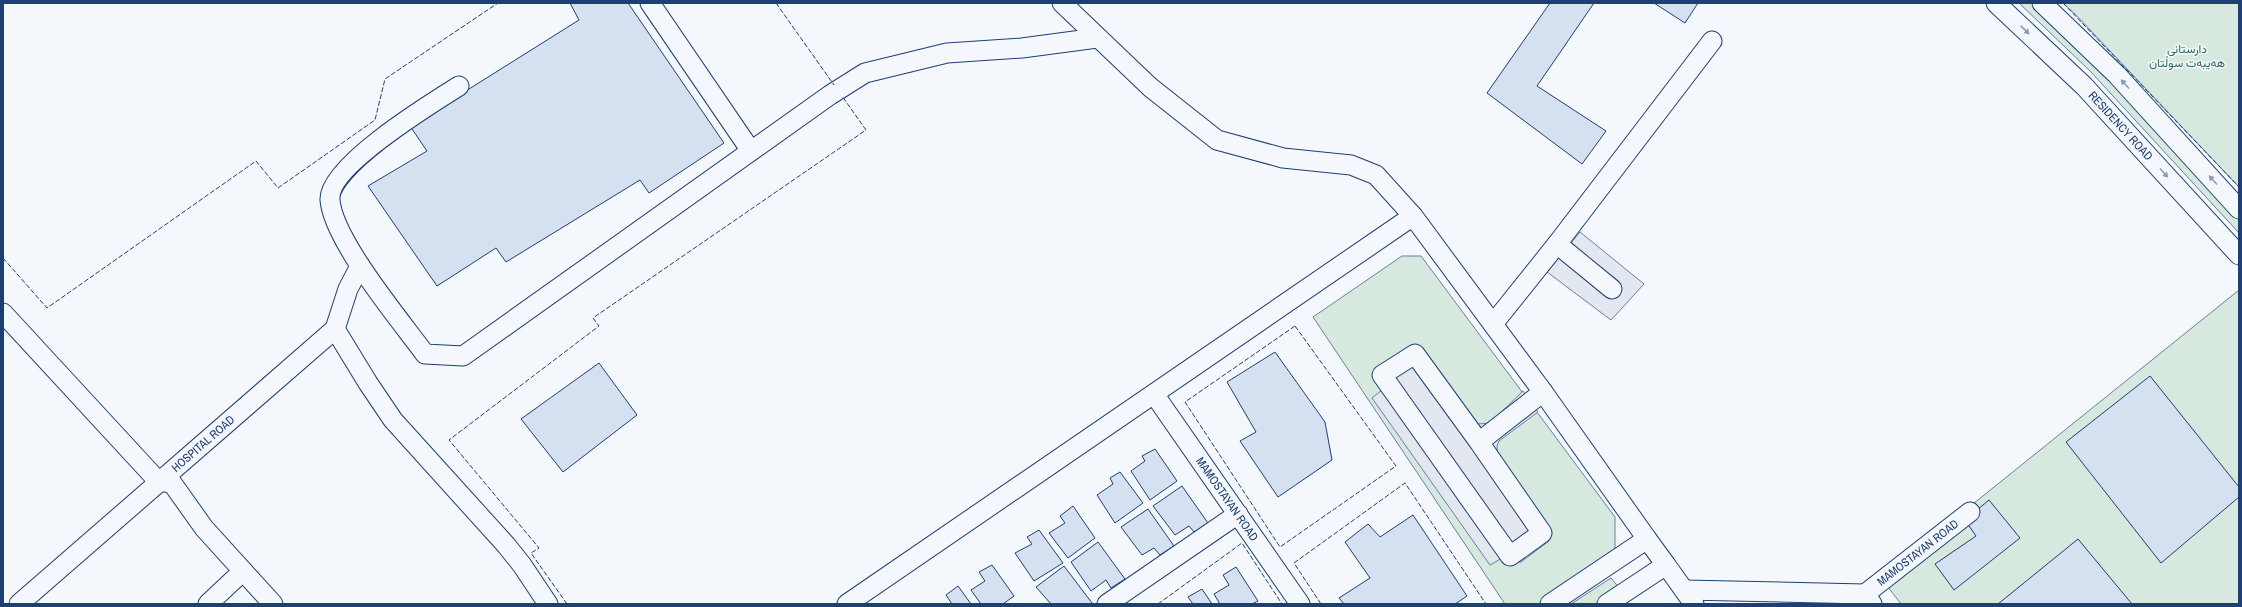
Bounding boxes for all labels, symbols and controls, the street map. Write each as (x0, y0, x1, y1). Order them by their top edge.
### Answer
one-way arrow (2020, 25, 2030, 35)
park label: دارستانی هەیبەت سوڵتان (2149, 41, 2225, 71)
one-way arrow (2121, 78, 2130, 89)
street label: RESIDENCY ROAD (2085, 88, 2156, 164)
one-way arrow (2159, 168, 2169, 178)
one-way arrow (2208, 175, 2217, 185)
street label: HOSPITAL ROAD (168, 412, 238, 476)
street label: MAMOSTAYAN ROAD (1192, 454, 1262, 544)
street label: MAMOSTAYAN ROAD (1874, 516, 1962, 590)

